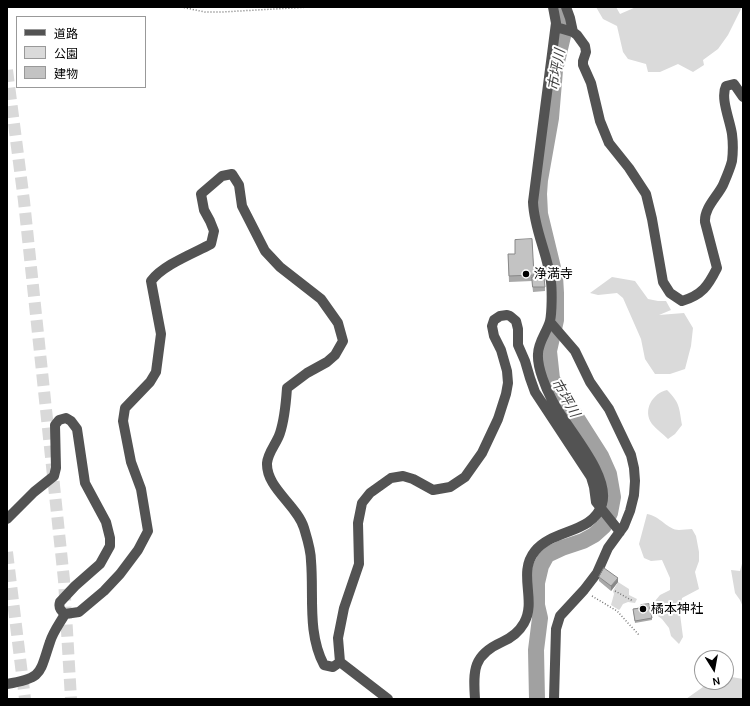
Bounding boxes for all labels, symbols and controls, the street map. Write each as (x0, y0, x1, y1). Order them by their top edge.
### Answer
legend (16, 16, 146, 88)
text: 道路 (54, 27, 78, 41)
text: 公園 (54, 47, 78, 61)
water label: 市坪川 (545, 48, 569, 92)
text: 建物 (54, 67, 78, 81)
place label: 浄満寺 (534, 266, 573, 282)
marker: 浄満寺 (521, 269, 531, 279)
water label: 市坪川 (547, 376, 583, 420)
place label: 橘本神社 (651, 601, 703, 617)
marker: 橘本神社 (638, 604, 648, 614)
north arrow (694, 650, 734, 690)
text: N (711, 674, 721, 688)

